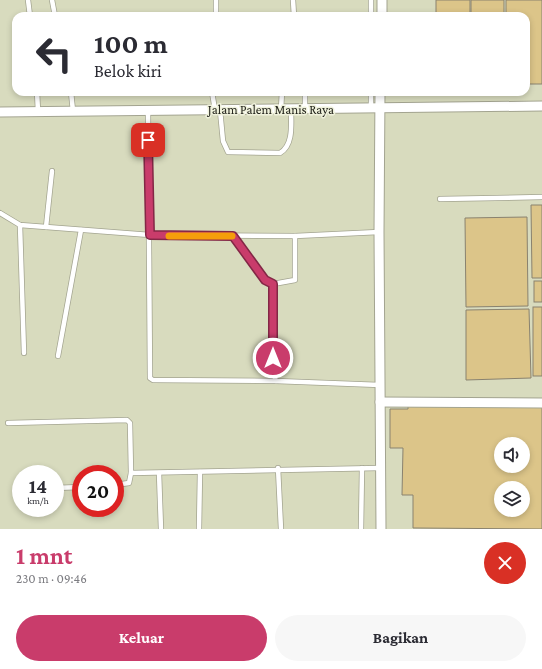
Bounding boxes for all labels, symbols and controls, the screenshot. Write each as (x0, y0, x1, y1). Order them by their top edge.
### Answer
icon: left (28, 28, 80, 80)
text: 100 m (94, 28, 168, 59)
text: Belok kiri (94, 61, 162, 81)
street label: Jalam Palem Manis Raya (207, 102, 334, 117)
pin (131, 123, 165, 157)
icon: arrive (137, 129, 159, 151)
position arrow (252, 337, 294, 379)
map controls (494, 437, 530, 517)
button: sound (494, 437, 530, 473)
speed limit sign: 20 (72, 465, 124, 517)
text: 14 (29, 475, 47, 497)
button: layers (494, 481, 530, 517)
text: km/h (27, 495, 49, 506)
text: 1 mnt (16, 542, 72, 569)
button: close (484, 542, 526, 584)
text: 230 m · 09:46 (16, 571, 87, 586)
button: Keluar (16, 615, 267, 661)
button: Bagikan (275, 615, 526, 661)

